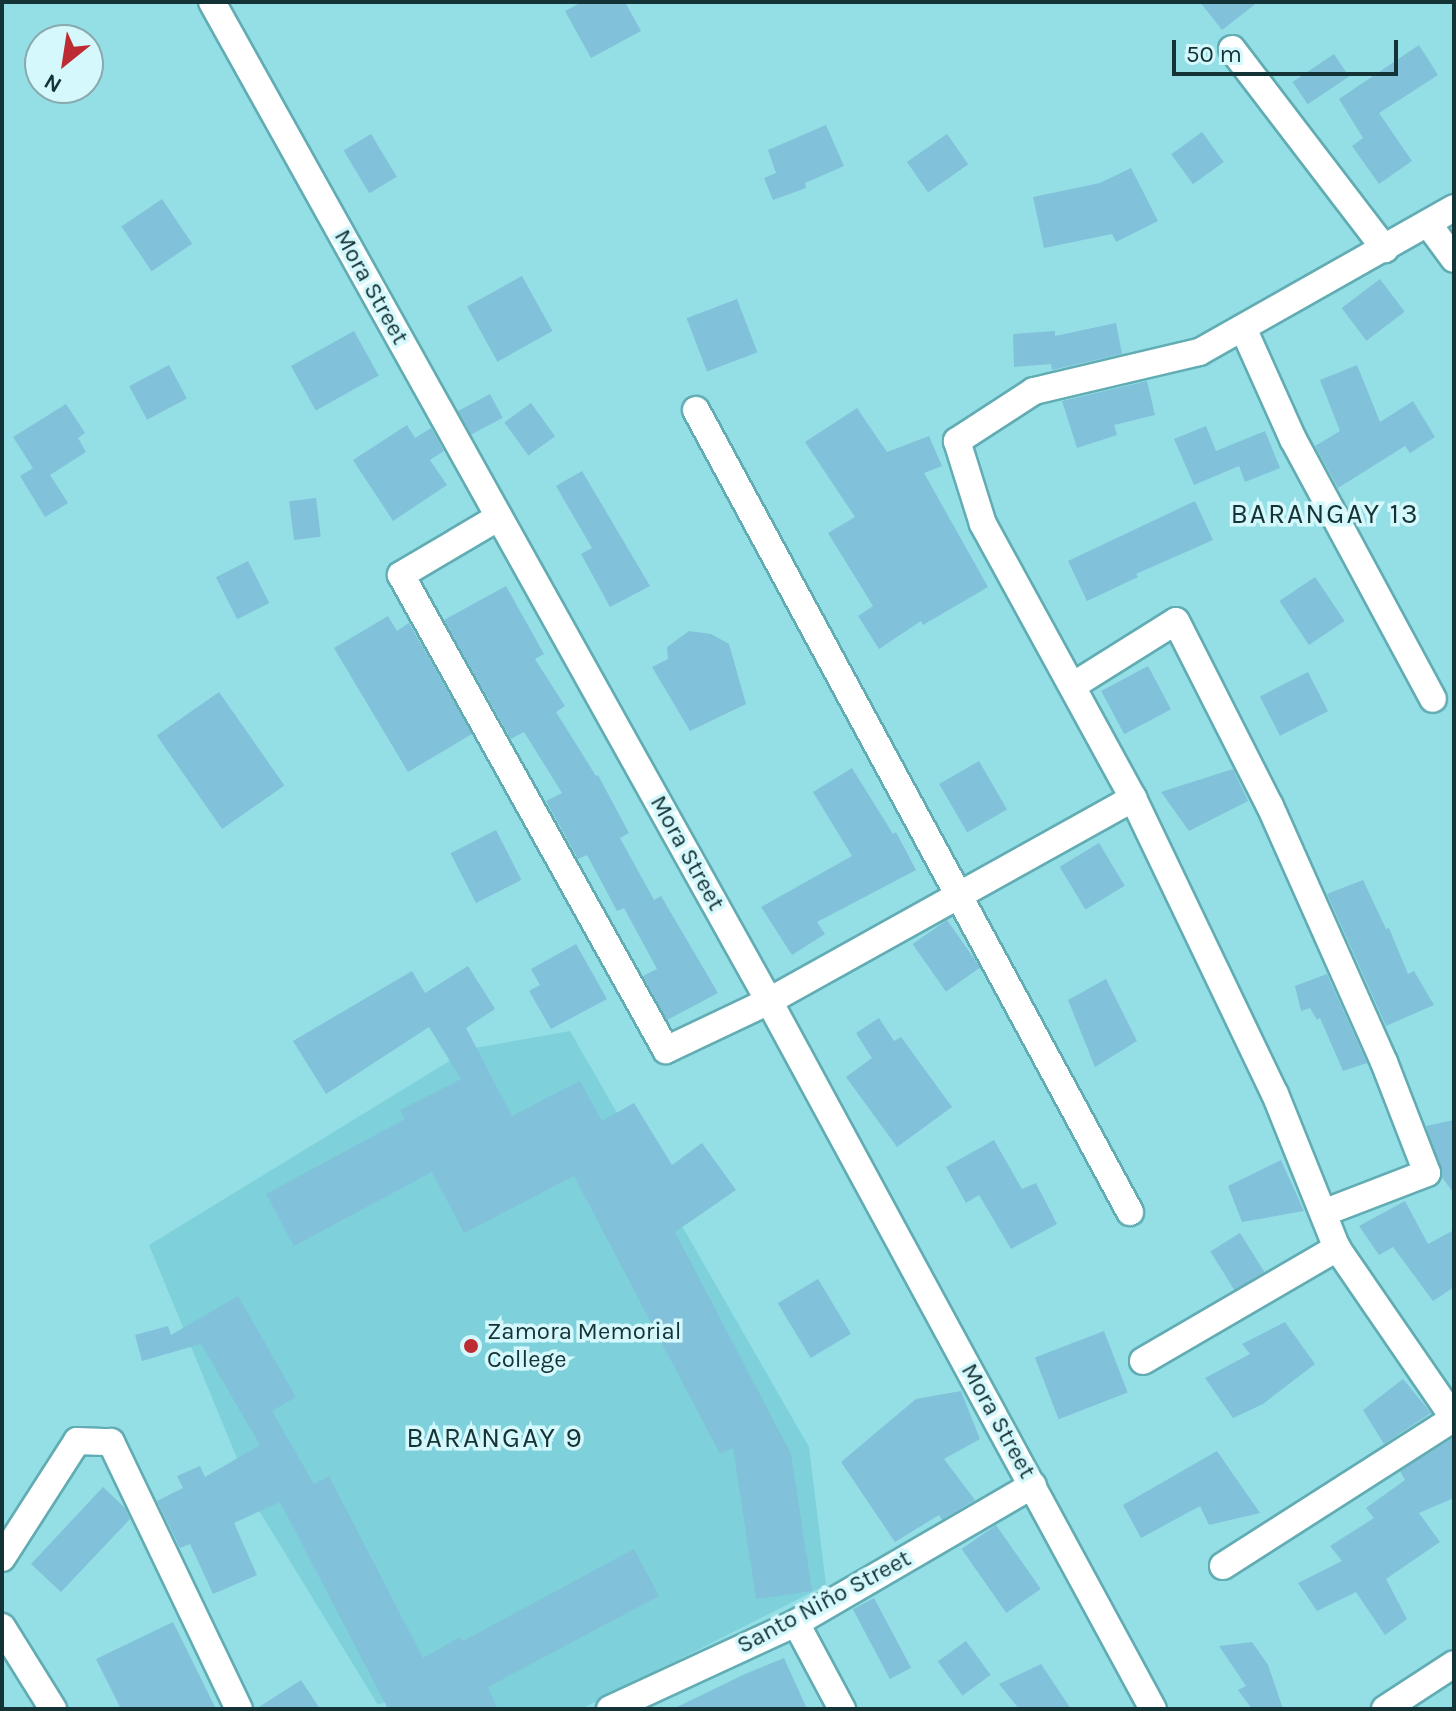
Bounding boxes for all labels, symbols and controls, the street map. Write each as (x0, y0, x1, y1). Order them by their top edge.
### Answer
north arrow (24, 24, 104, 104)
scale bar (1176, 24, 1402, 74)
text: 50 m (1186, 40, 1242, 68)
text: N (40, 68, 66, 98)
street label: Mora Street (328, 225, 414, 349)
district label: BARANGAY 13 (1230, 497, 1420, 531)
street label: Mora Street (644, 791, 730, 915)
place label: Zamora Memorial College (487, 1318, 682, 1374)
marker: Zamora Memorial College (462, 1337, 480, 1355)
street label: Mora Street (955, 1359, 1041, 1483)
district label: BARANGAY 9 (406, 1421, 584, 1455)
street label: Santo Niño Street (732, 1544, 916, 1660)

